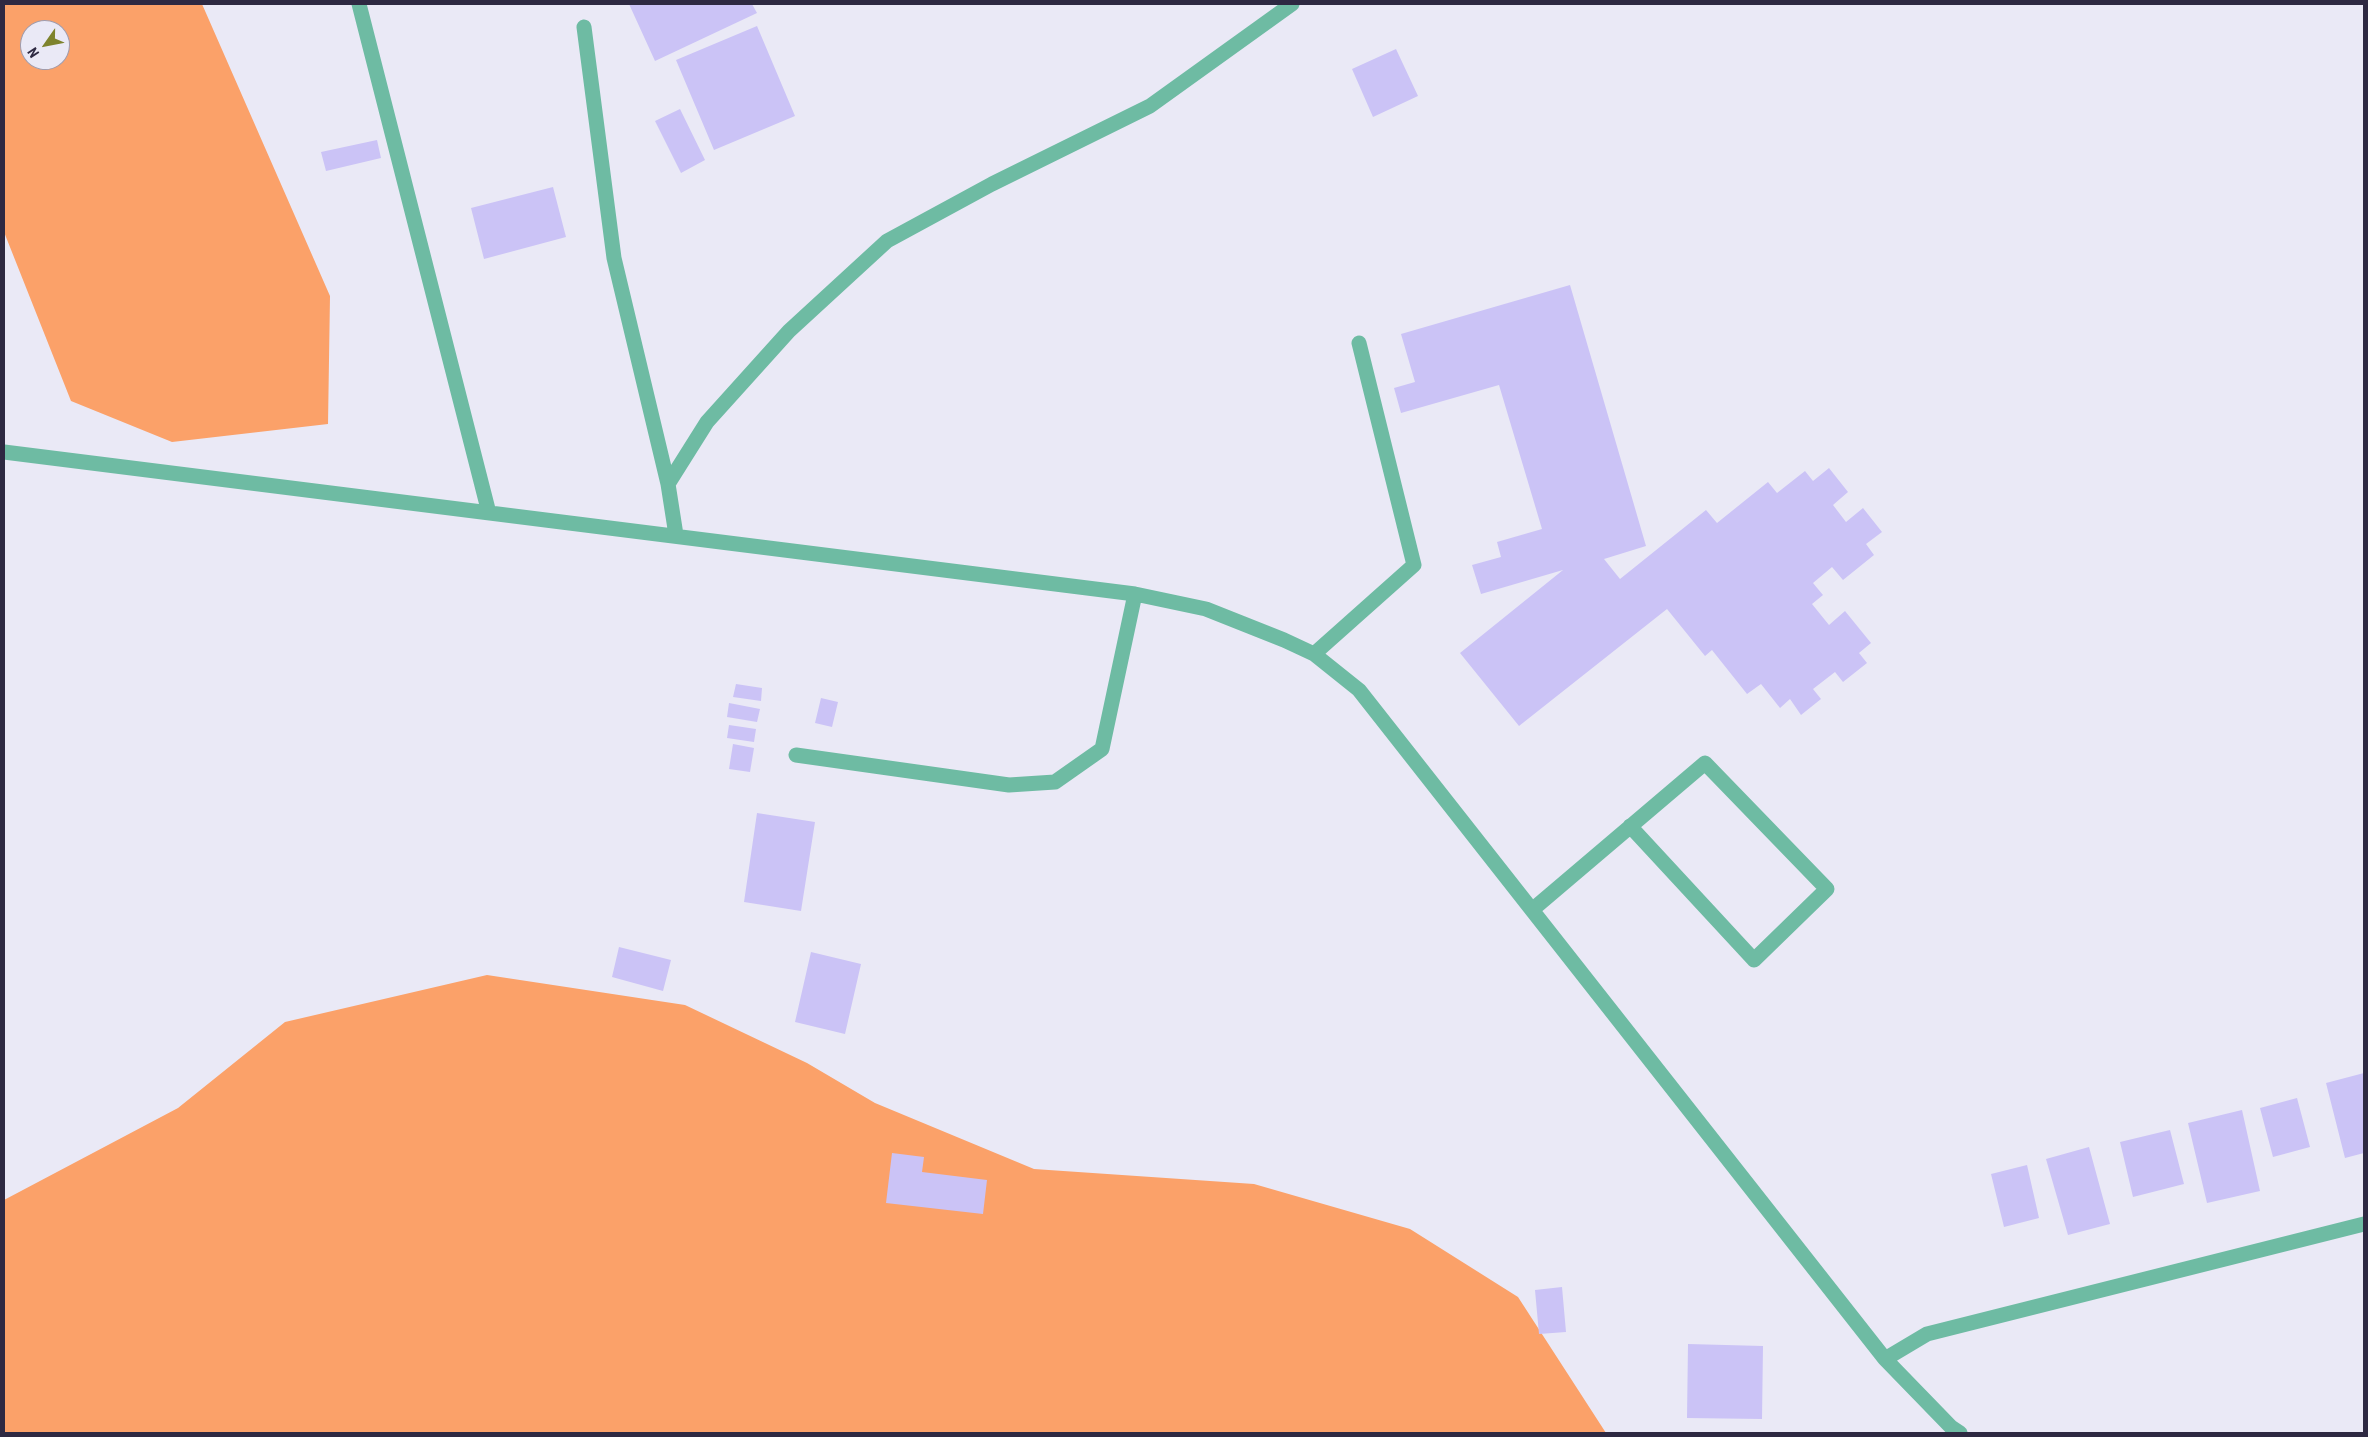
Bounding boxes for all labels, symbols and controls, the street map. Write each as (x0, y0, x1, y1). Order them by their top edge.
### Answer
north arrow (20, 20, 70, 70)
text: N (24, 45, 42, 61)

